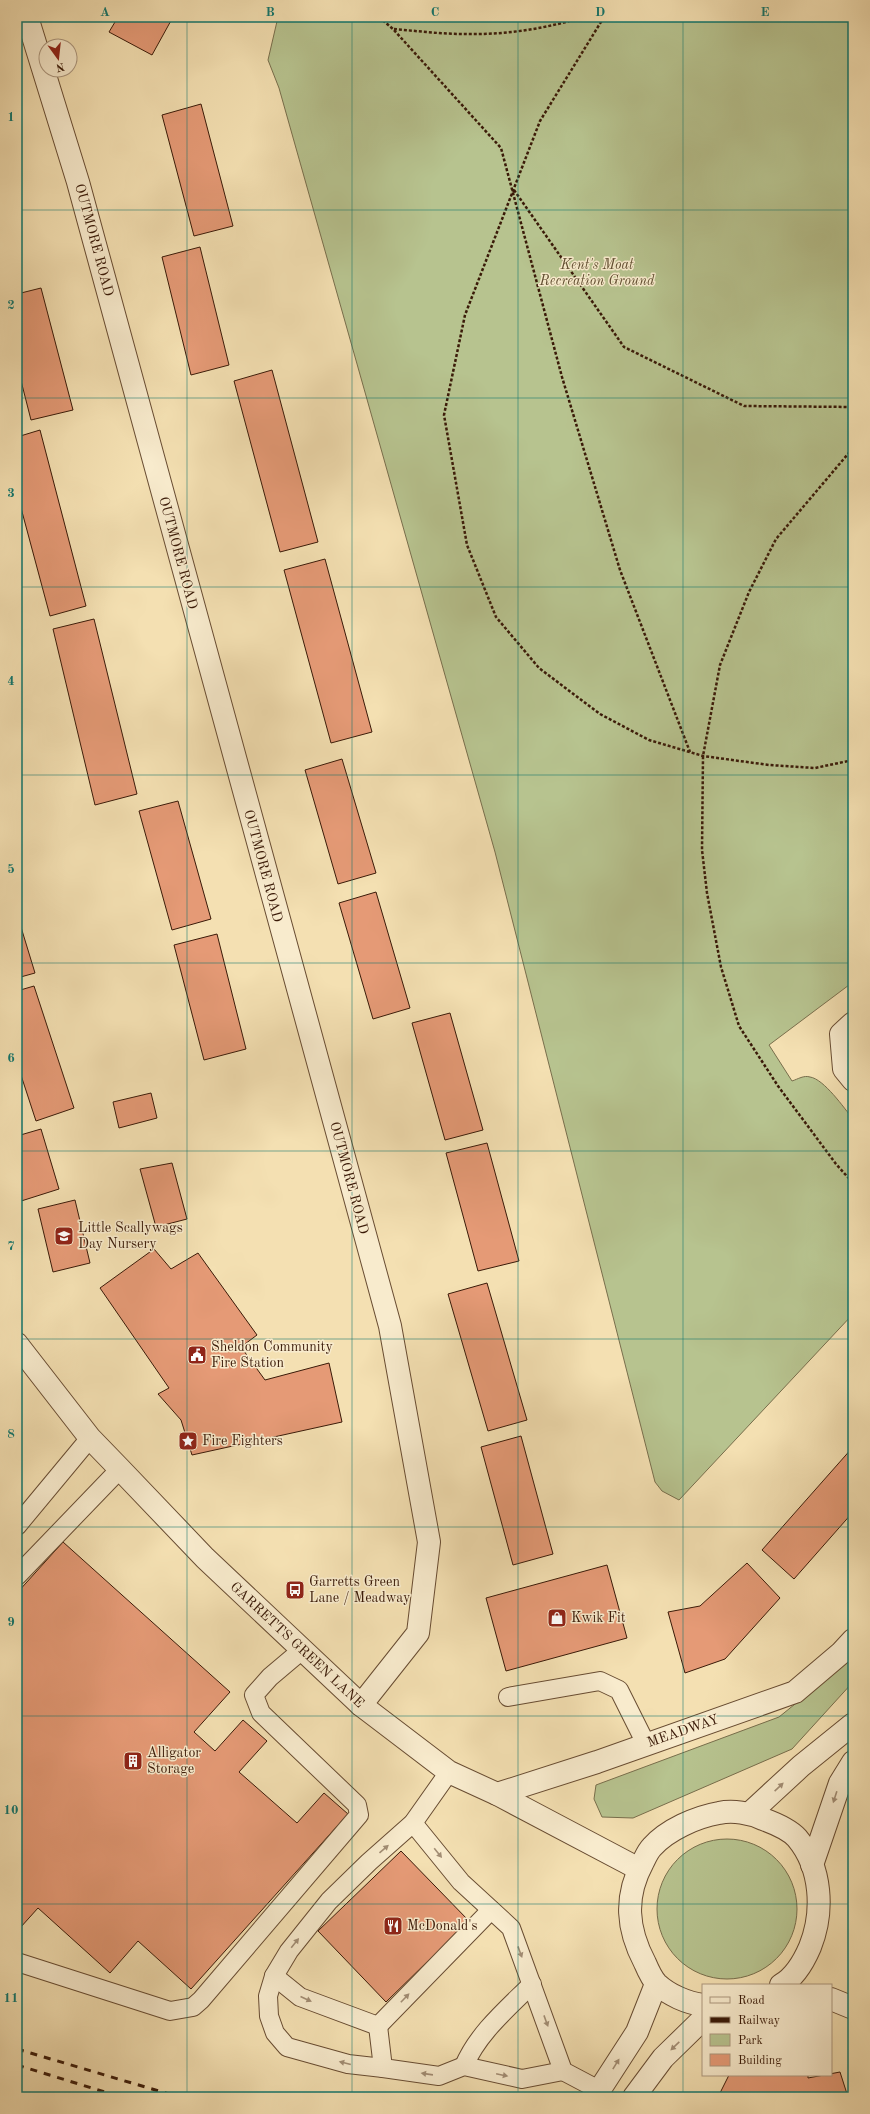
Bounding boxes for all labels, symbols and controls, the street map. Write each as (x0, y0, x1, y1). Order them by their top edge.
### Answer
text: A (100, 6, 110, 19)
text: B (265, 6, 275, 19)
text: C (431, 6, 439, 19)
text: D (595, 6, 605, 19)
text: E (761, 6, 770, 19)
north arrow (38, 38, 78, 78)
text: N (54, 60, 66, 73)
text: 1 (7, 111, 15, 124)
street label: OUTMORE ROAD (72, 182, 116, 298)
park label: Kent's Moat Recreation Ground (539, 258, 655, 288)
text: 2 (7, 299, 15, 312)
text: 3 (7, 487, 15, 500)
street label: OUTMORE ROAD (156, 495, 200, 611)
text: 4 (7, 675, 15, 688)
street label: OUTMORE ROAD (241, 808, 285, 924)
text: 5 (7, 863, 15, 876)
text: 6 (7, 1052, 15, 1065)
street label: OUTMORE ROAD (327, 1120, 371, 1236)
place label: Little Scallywags Day Nursery (78, 1221, 183, 1251)
school or university icon: Little Scallywags Day Nursery (53, 1225, 75, 1247)
text: 7 (7, 1240, 15, 1253)
place label: Sheldon Community Fire Station (211, 1340, 334, 1370)
public building icon: Sheldon Community Fire Station (186, 1344, 208, 1366)
text: 8 (7, 1428, 15, 1441)
place icon: Fire Fighters (177, 1430, 199, 1452)
place label: Fire Fighters (202, 1434, 283, 1448)
place label: Garretts Green Lane / Meadway (309, 1575, 411, 1605)
street label: GARRETTS GREEN LANE (227, 1579, 367, 1711)
bus stop icon: Garretts Green Lane / Meadway (284, 1579, 306, 1601)
shop icon: Kwik Fit (546, 1607, 568, 1629)
place label: Kwik Fit (571, 1611, 626, 1625)
text: 9 (7, 1616, 15, 1629)
street label: MEADWAY (645, 1712, 721, 1750)
place label: Alligator Storage (147, 1746, 201, 1776)
building icon: Alligator Storage (122, 1750, 144, 1772)
one-way arrow (774, 1783, 783, 1792)
one-way arrow (832, 1791, 838, 1803)
text: 10 (3, 1804, 19, 1817)
one-way arrow (379, 1844, 390, 1853)
one-way arrow (434, 1848, 443, 1859)
restaurant icon: McDonald's (382, 1915, 404, 1937)
place label: McDonald's (407, 1919, 478, 1933)
one-way arrow (291, 1938, 300, 1948)
one-way arrow (517, 1946, 523, 1958)
legend (702, 1984, 832, 2076)
text: 11 (3, 1992, 19, 2005)
one-way arrow (400, 1993, 410, 2003)
text: Road (738, 1995, 765, 2007)
one-way arrow (300, 1996, 311, 2002)
one-way arrow (543, 2015, 549, 2027)
text: Railway (738, 2015, 781, 2027)
text: Park (738, 2035, 763, 2047)
one-way arrow (670, 2041, 680, 2051)
text: Building (738, 2055, 782, 2067)
one-way arrow (612, 2059, 620, 2069)
one-way arrow (338, 2060, 350, 2066)
one-way arrow (421, 2071, 433, 2077)
one-way arrow (496, 2072, 508, 2078)

